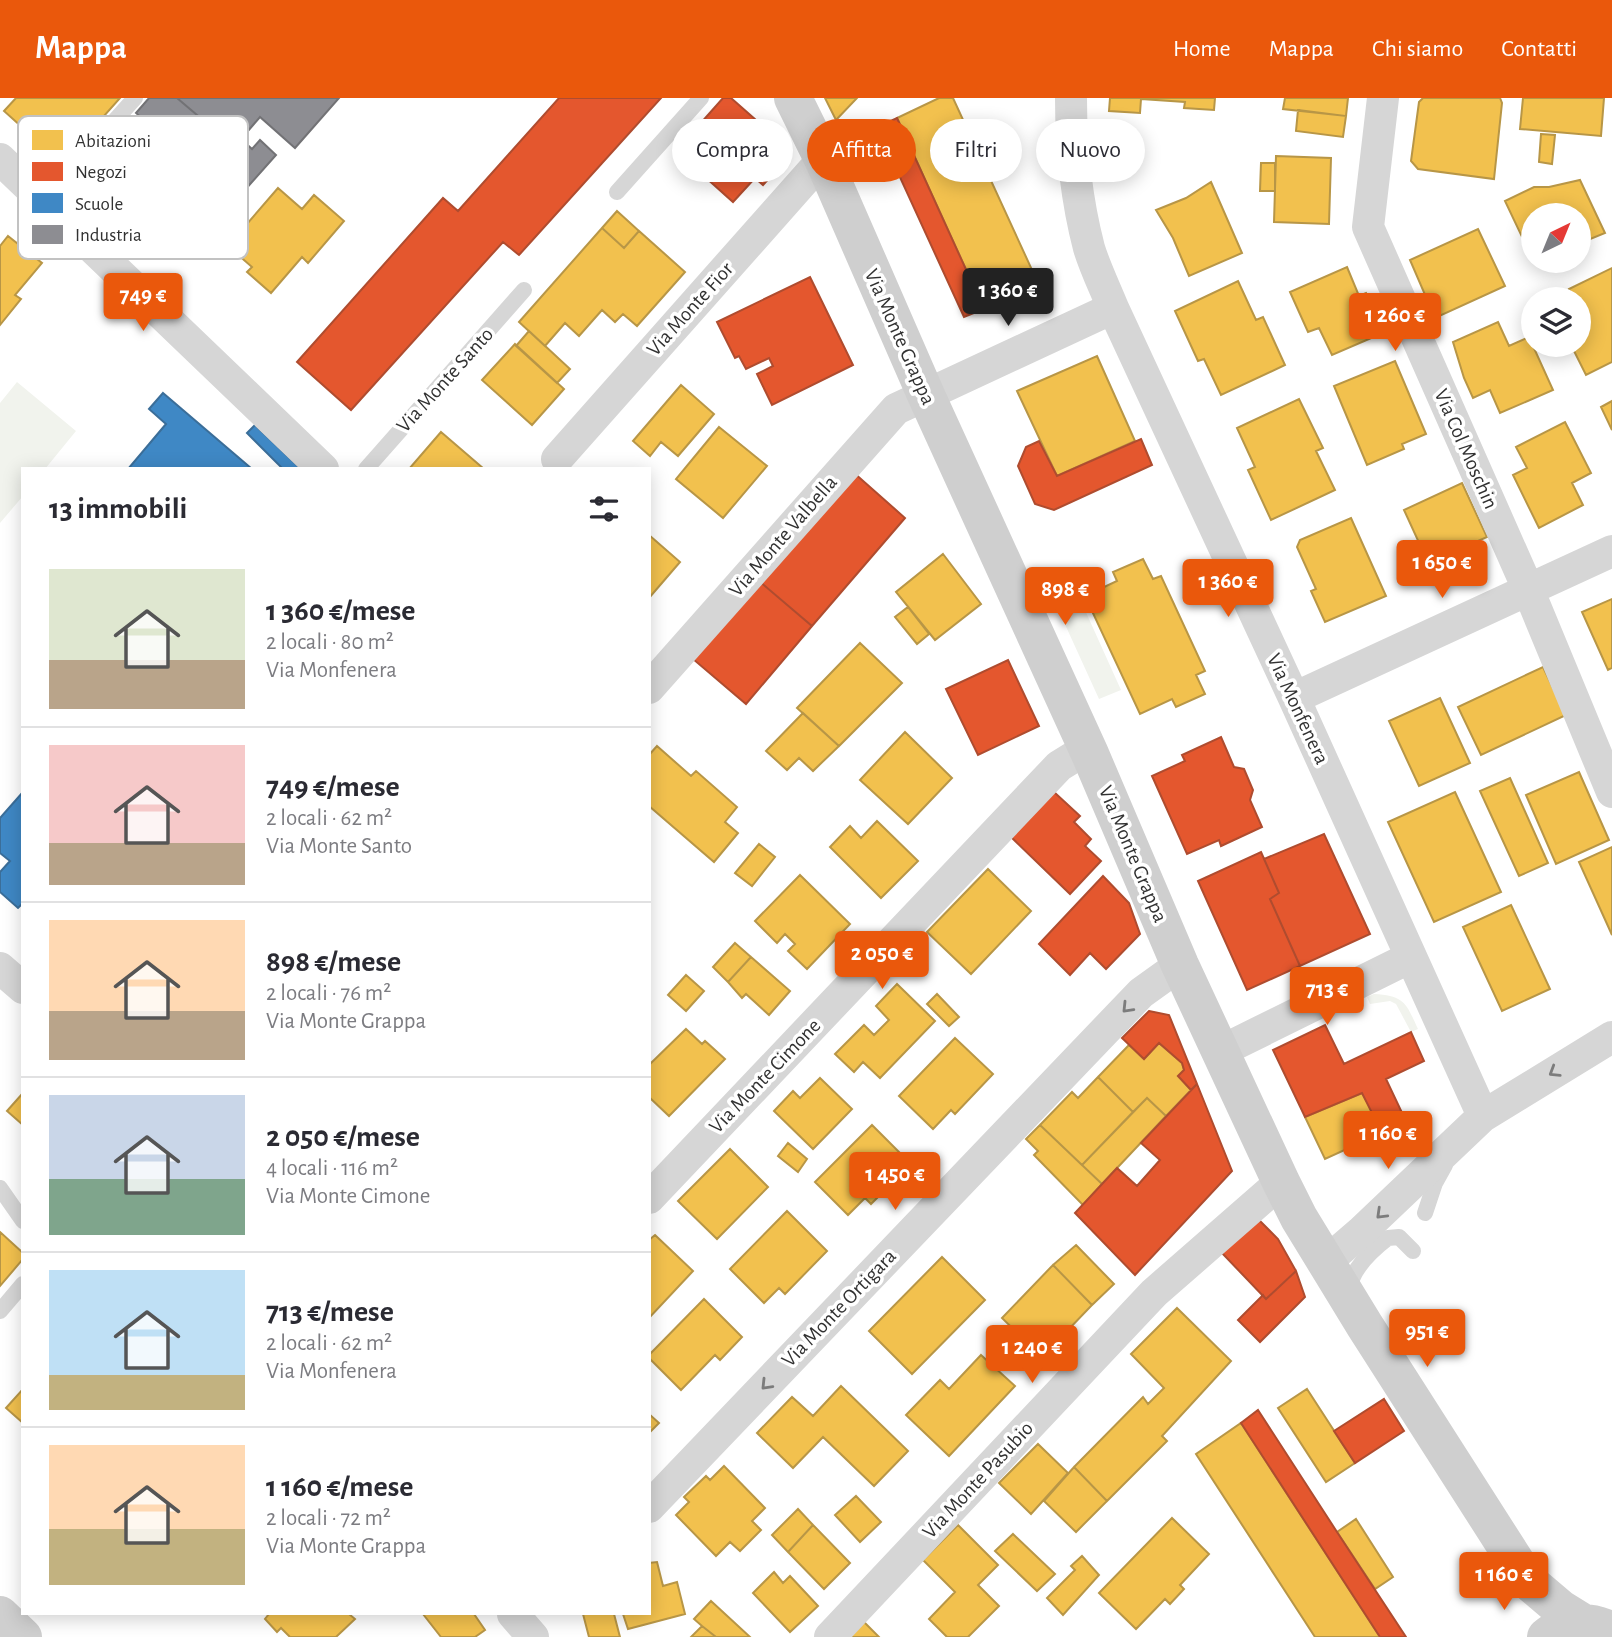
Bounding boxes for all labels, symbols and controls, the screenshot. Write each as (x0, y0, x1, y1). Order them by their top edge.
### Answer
text: Mappa (35, 32, 127, 65)
text: Home (1173, 37, 1231, 61)
text: Mappa (1269, 37, 1334, 61)
text: Chi siamo (1372, 37, 1463, 61)
text: Contatti (1501, 37, 1577, 61)
legend (18, 116, 248, 259)
chip: Compra (672, 119, 793, 182)
chip: Affitta (807, 119, 916, 182)
chip: Filtri (930, 119, 1022, 182)
chip: Nuovo (1036, 119, 1145, 182)
text: Abitazioni (75, 132, 151, 151)
text: Negozi (75, 163, 127, 182)
text: Scuole (75, 195, 123, 214)
north arrow (1521, 203, 1591, 273)
map controls (1521, 203, 1591, 357)
text: Industria (75, 226, 142, 245)
street label: Via Monte Fior (643, 258, 737, 360)
street label: Via Monte Grappa (861, 266, 939, 408)
pin: 1 360 € (943, 268, 1073, 328)
pin: 749 € (94, 274, 192, 333)
text: 1 360 € (979, 279, 1037, 302)
text: 749 € (120, 284, 166, 307)
button: layers (1521, 287, 1591, 357)
pin: 1 260 € (1330, 294, 1460, 353)
text: 1 260 € (1365, 304, 1425, 327)
street label: Via Monte Santo (393, 323, 497, 437)
street label: Via Col Moschin (1430, 386, 1502, 512)
street label: Via Monte Valbella (725, 471, 841, 601)
icon: filters (585, 490, 623, 528)
text: 13 immobili (49, 494, 187, 524)
pin: 1 650 € (1377, 540, 1507, 600)
text: 1 650 € (1413, 551, 1472, 574)
pin: 1 360 € (1163, 560, 1293, 619)
pin: 898 € (1016, 568, 1114, 627)
text: 1 360 € (1199, 570, 1257, 593)
text: 898 € (1041, 578, 1089, 601)
text: 1 360 €/mese (266, 596, 416, 626)
icon: home (105, 597, 189, 681)
text: 2 locali · 80 m² (266, 631, 394, 654)
street label: Via Monfenera (1263, 650, 1333, 768)
text: Via Monfenera (266, 659, 397, 682)
text: 749 €/mese (266, 772, 400, 802)
icon: home (105, 773, 189, 857)
street label: Via Monte Grappa (1095, 783, 1171, 926)
text: 2 locali · 62 m² (266, 807, 392, 830)
text: Via Monte Santo (266, 835, 412, 858)
pin: 2 050 € (817, 932, 947, 991)
text: 2 050 € (851, 942, 913, 965)
text: 898 €/mese (266, 947, 401, 977)
icon: home (105, 948, 189, 1032)
pin: 713 € (1278, 968, 1376, 1027)
text: 713 € (1306, 978, 1348, 1001)
text: 2 locali · 76 m² (266, 982, 391, 1005)
one-way arrow (1122, 999, 1135, 1012)
text: Via Monte Grappa (266, 1010, 426, 1033)
street label: Via Monte Cimone (705, 1015, 825, 1137)
one-way arrow (1548, 1064, 1561, 1077)
pin: 1 160 € (1323, 1112, 1453, 1171)
text: 2 050 €/mese (266, 1122, 420, 1152)
text: 1 160 € (1359, 1122, 1417, 1145)
icon: home (105, 1123, 189, 1207)
pin: 1 450 € (830, 1152, 960, 1212)
text: 4 locali · 116 m² (266, 1157, 398, 1180)
text: 1 450 € (865, 1163, 925, 1186)
text: Via Monte Cimone (266, 1185, 430, 1208)
one-way arrow (1376, 1206, 1389, 1218)
street label: Via Monte Ortigara (778, 1245, 900, 1371)
text: 713 €/mese (266, 1297, 394, 1327)
icon: home (105, 1298, 189, 1382)
pin: 951 € (1378, 1310, 1476, 1369)
text: 951 € (1405, 1320, 1449, 1343)
pin: 1 240 € (967, 1326, 1097, 1385)
text: 2 locali · 62 m² (266, 1332, 392, 1355)
text: 1 240 € (1002, 1336, 1062, 1359)
text: Via Monfenera (266, 1360, 397, 1383)
one-way arrow (762, 1376, 775, 1389)
street label: Via Monte Pasubio (919, 1417, 1037, 1543)
text: 1 160 €/mese (266, 1472, 413, 1502)
icon: home (105, 1473, 189, 1557)
text: 2 locali · 72 m² (266, 1507, 391, 1530)
text: Via Monte Grappa (266, 1535, 426, 1558)
pin: 1 160 € (1439, 1552, 1569, 1612)
text: 1 160 € (1475, 1563, 1533, 1586)

